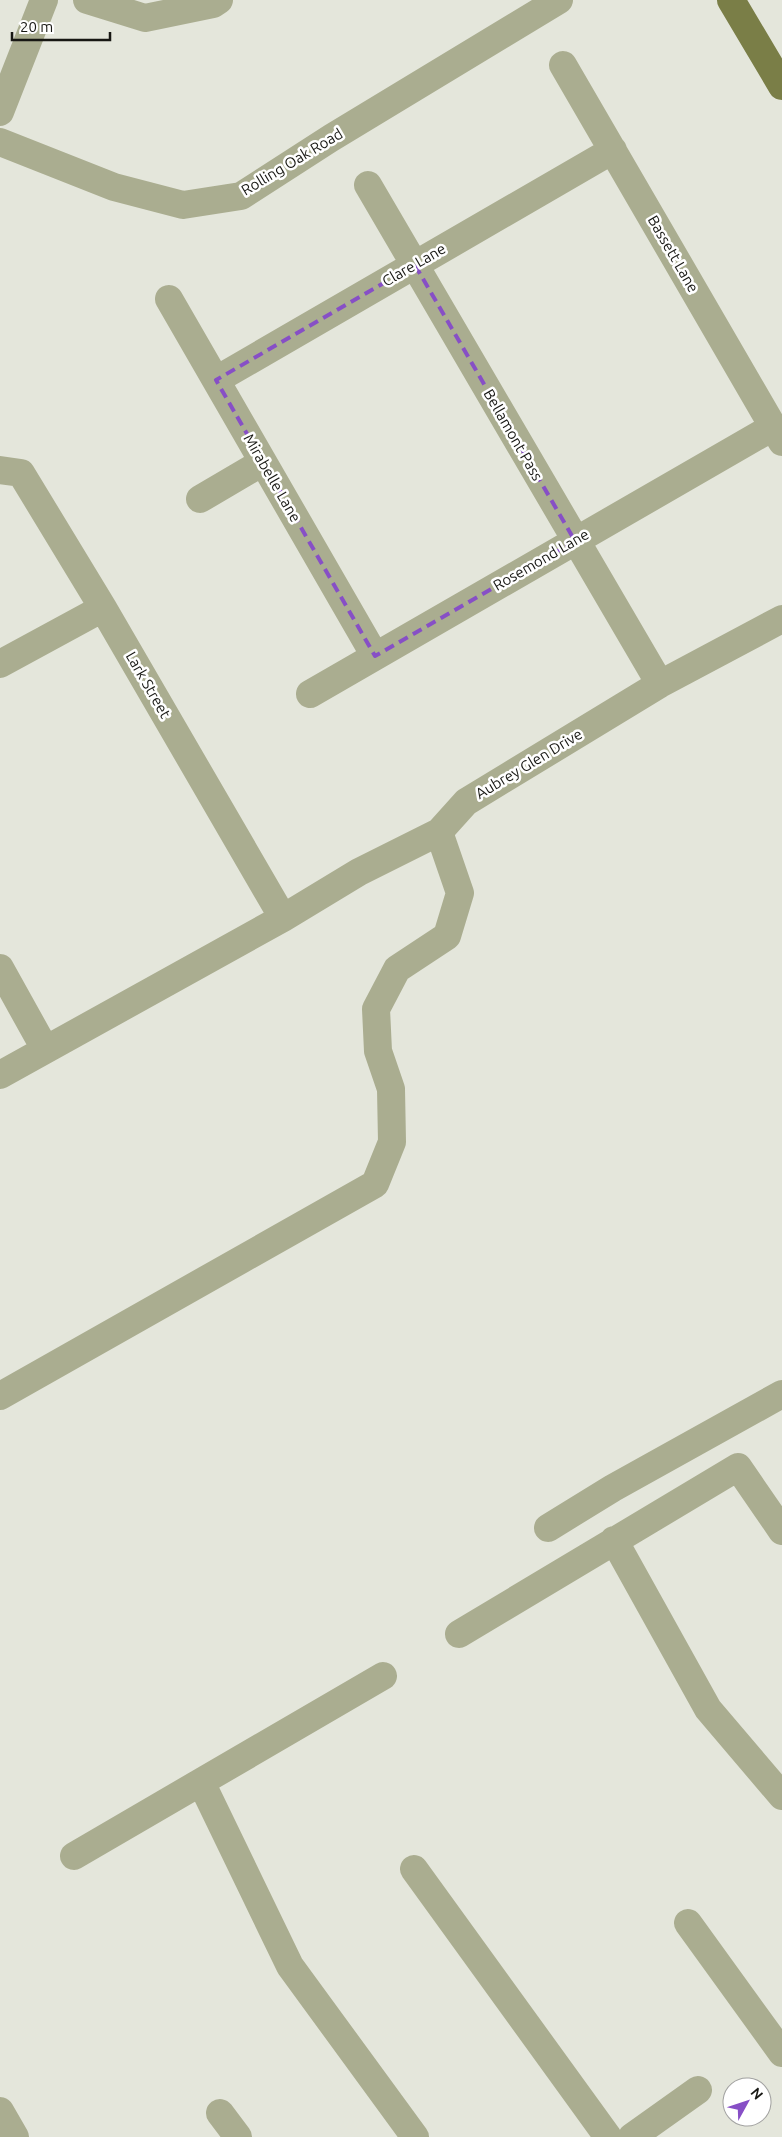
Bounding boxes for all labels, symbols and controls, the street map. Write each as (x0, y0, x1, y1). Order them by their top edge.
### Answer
scale bar (12, 10, 110, 42)
text: 20 m (20, 18, 53, 35)
street label: Rolling Oak Road (238, 125, 345, 199)
street label: Bassett Lane (645, 212, 702, 295)
street label: Clare Lane (379, 240, 449, 290)
street label: Bellamont Pass (480, 386, 546, 483)
street label: Mirabelle Lane (240, 431, 305, 525)
street label: Rosemond Lane (490, 525, 592, 594)
street label: Lark Street (123, 648, 174, 721)
street label: Aubrey Glen Drive (472, 725, 585, 802)
north arrow (722, 2077, 772, 2127)
text: N (747, 2084, 766, 2103)

